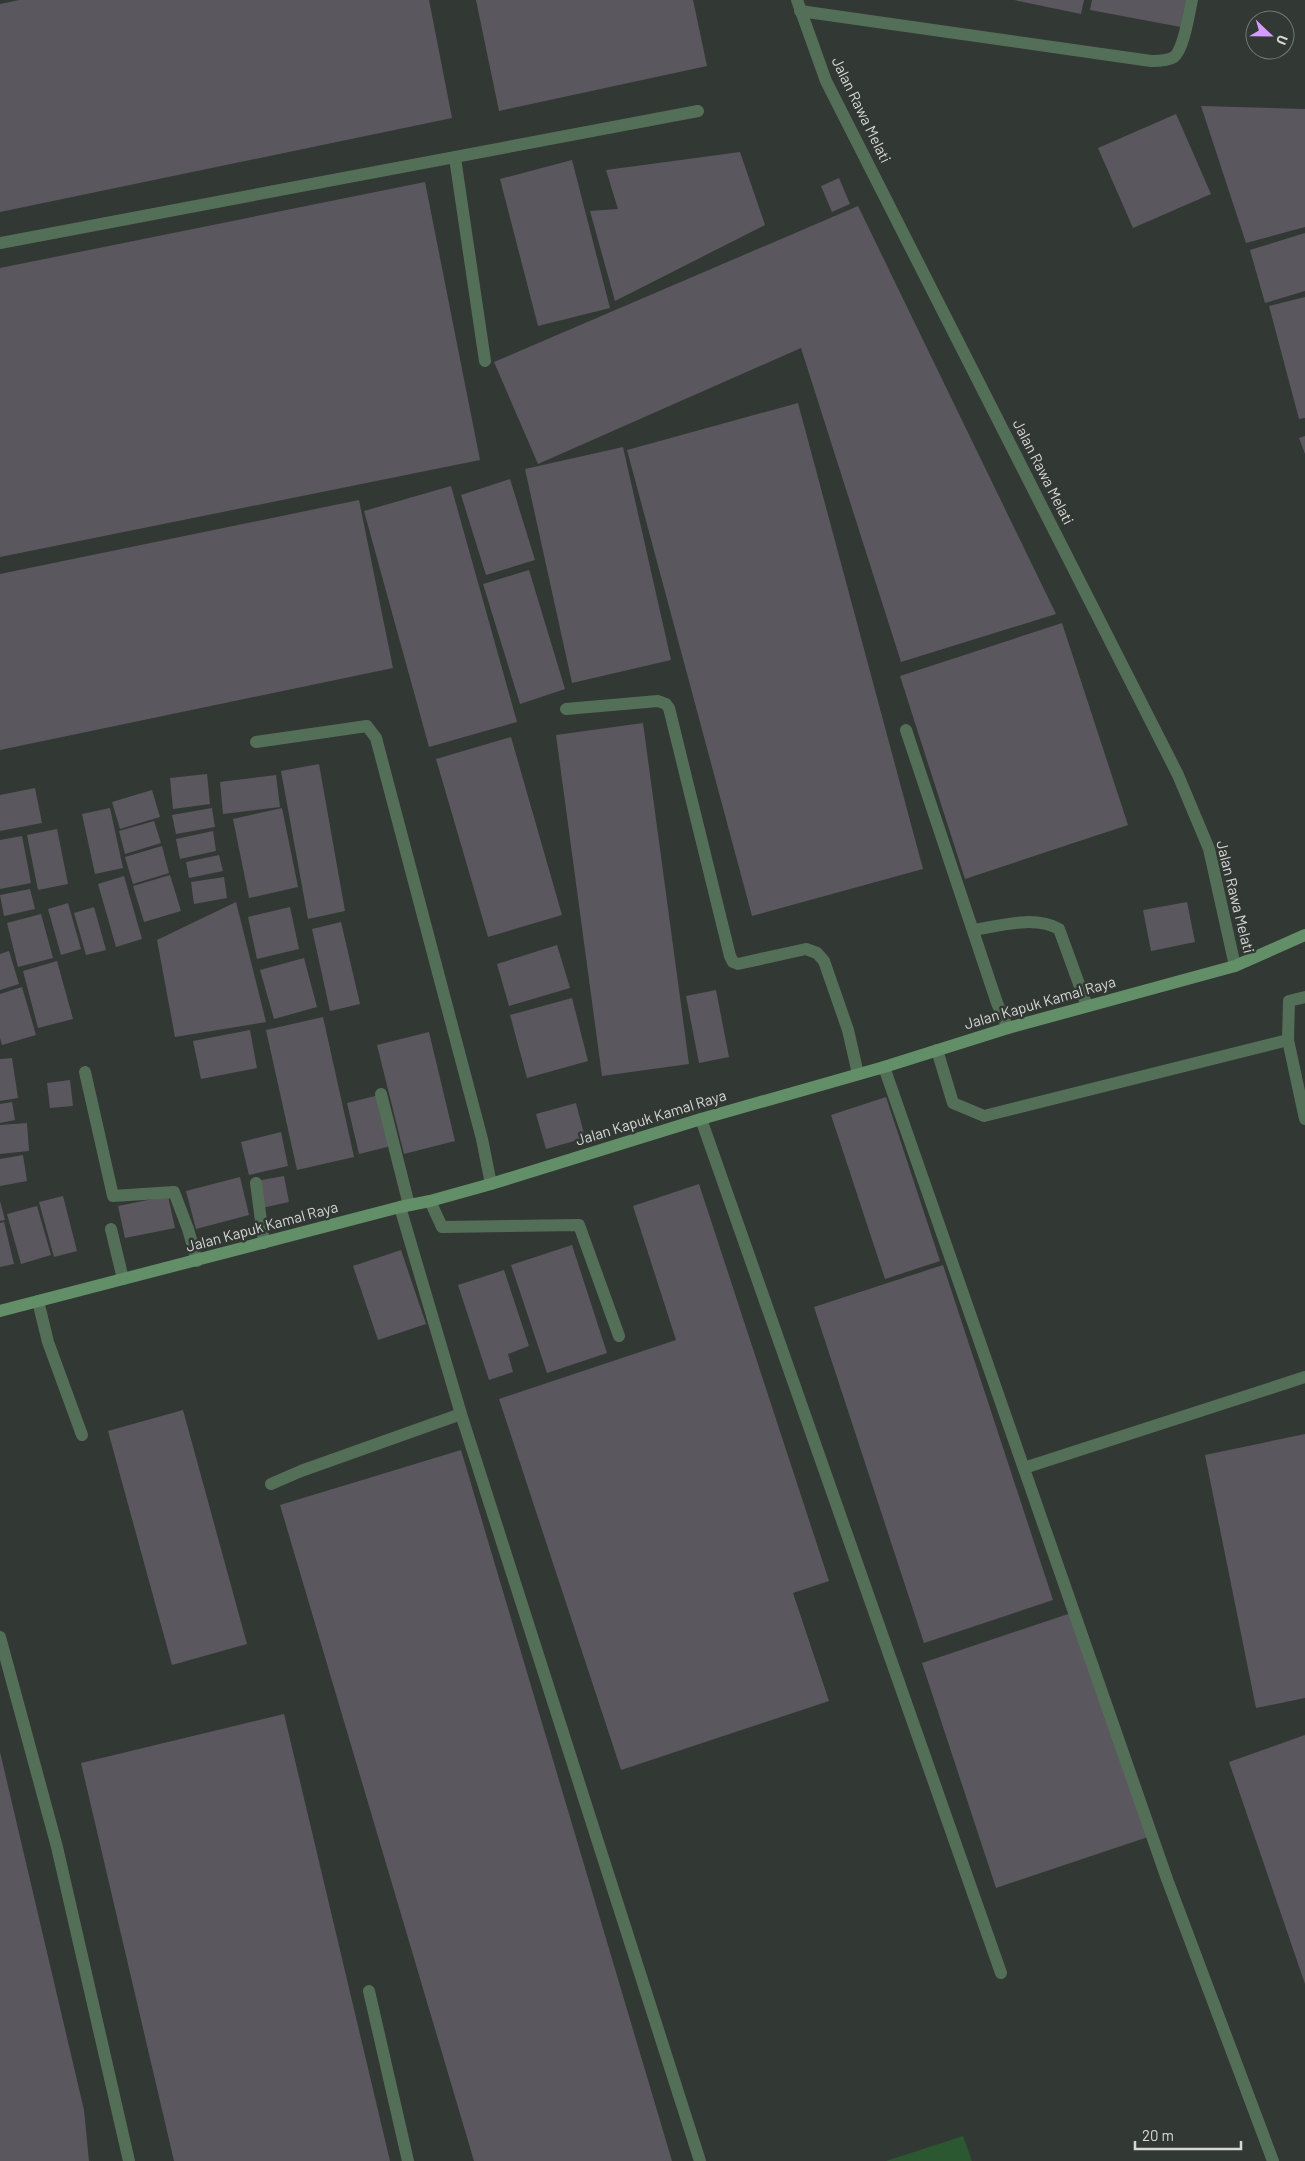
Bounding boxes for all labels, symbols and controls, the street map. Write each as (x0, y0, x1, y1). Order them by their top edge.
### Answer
north arrow (1245, 10, 1295, 60)
text: U (1273, 33, 1292, 48)
street label: Jalan Rawa Melati (828, 54, 895, 165)
street label: Jalan Rawa Melati (1010, 416, 1078, 527)
street label: Jalan Rawa Melati (1213, 838, 1259, 955)
street label: Jalan Kapuk Kamal Raya (962, 972, 1118, 1032)
street label: Jalan Kapuk Kamal Raya (573, 1086, 728, 1149)
street label: Jalan Kapuk Kamal Raya (184, 1197, 340, 1255)
scale bar (1135, 2118, 1241, 2150)
text: 20 m (1142, 2126, 1174, 2144)

